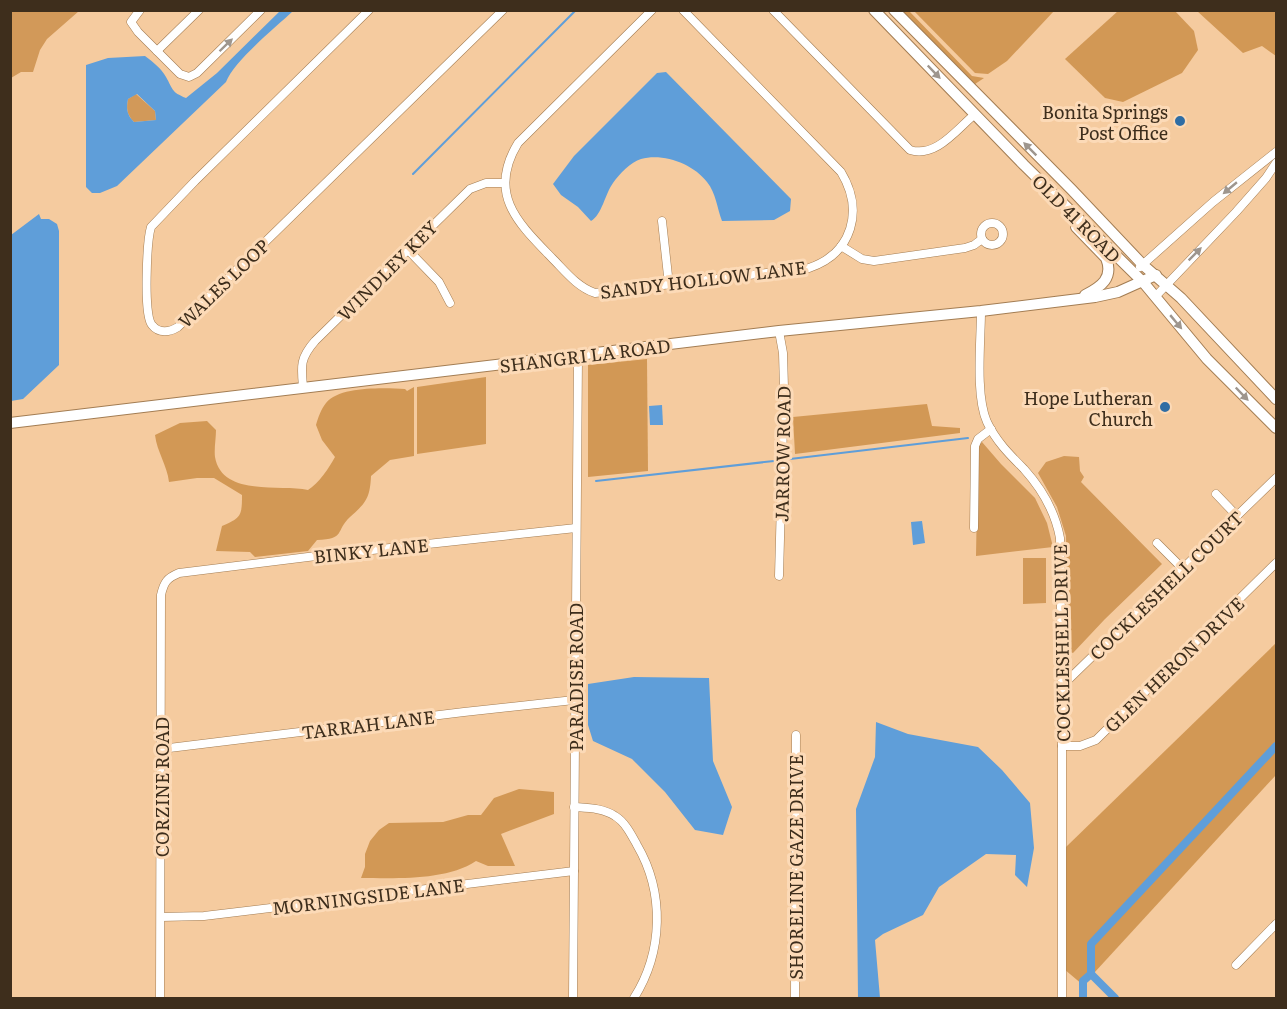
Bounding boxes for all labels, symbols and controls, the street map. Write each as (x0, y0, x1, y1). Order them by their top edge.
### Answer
one-way arrow (218, 38, 233, 52)
one-way arrow (927, 65, 941, 79)
place label: Bonita Springs Post Office (1042, 98, 1168, 146)
marker: Bonita Springs Post Office (1173, 114, 1187, 128)
one-way arrow (1024, 142, 1038, 156)
street label: OLD 41 ROAD (1027, 168, 1127, 268)
one-way arrow (1222, 181, 1238, 194)
street label: WINDLEY KEY (331, 214, 443, 326)
street label: WALES LOOP (171, 232, 275, 334)
one-way arrow (1187, 248, 1201, 262)
street label: SANDY HOLLOW LANE (599, 253, 807, 305)
one-way arrow (1170, 314, 1182, 329)
street label: SHANGRI LA ROAD (498, 331, 672, 379)
place label: Hope Lutheran Church (1023, 384, 1153, 432)
street label: JARROW ROAD (767, 386, 797, 522)
one-way arrow (1234, 386, 1248, 400)
marker: Hope Lutheran Church (1158, 400, 1172, 414)
street label: COCKLESHELL COURT (1083, 504, 1249, 666)
street label: BINKY LANE (312, 531, 430, 569)
street label: COCKLESHELL DRIVE (1046, 544, 1076, 742)
street label: GLEN HERON DRIVE (1098, 590, 1250, 738)
street label: PARADISE ROAD (562, 603, 589, 751)
street label: TARRAH LANE (300, 702, 436, 746)
street label: CORZINE ROAD (148, 717, 175, 857)
street label: SHORELINE GAZE DRIVE (782, 754, 809, 980)
street label: MORNINGSIDE LANE (270, 871, 466, 921)

